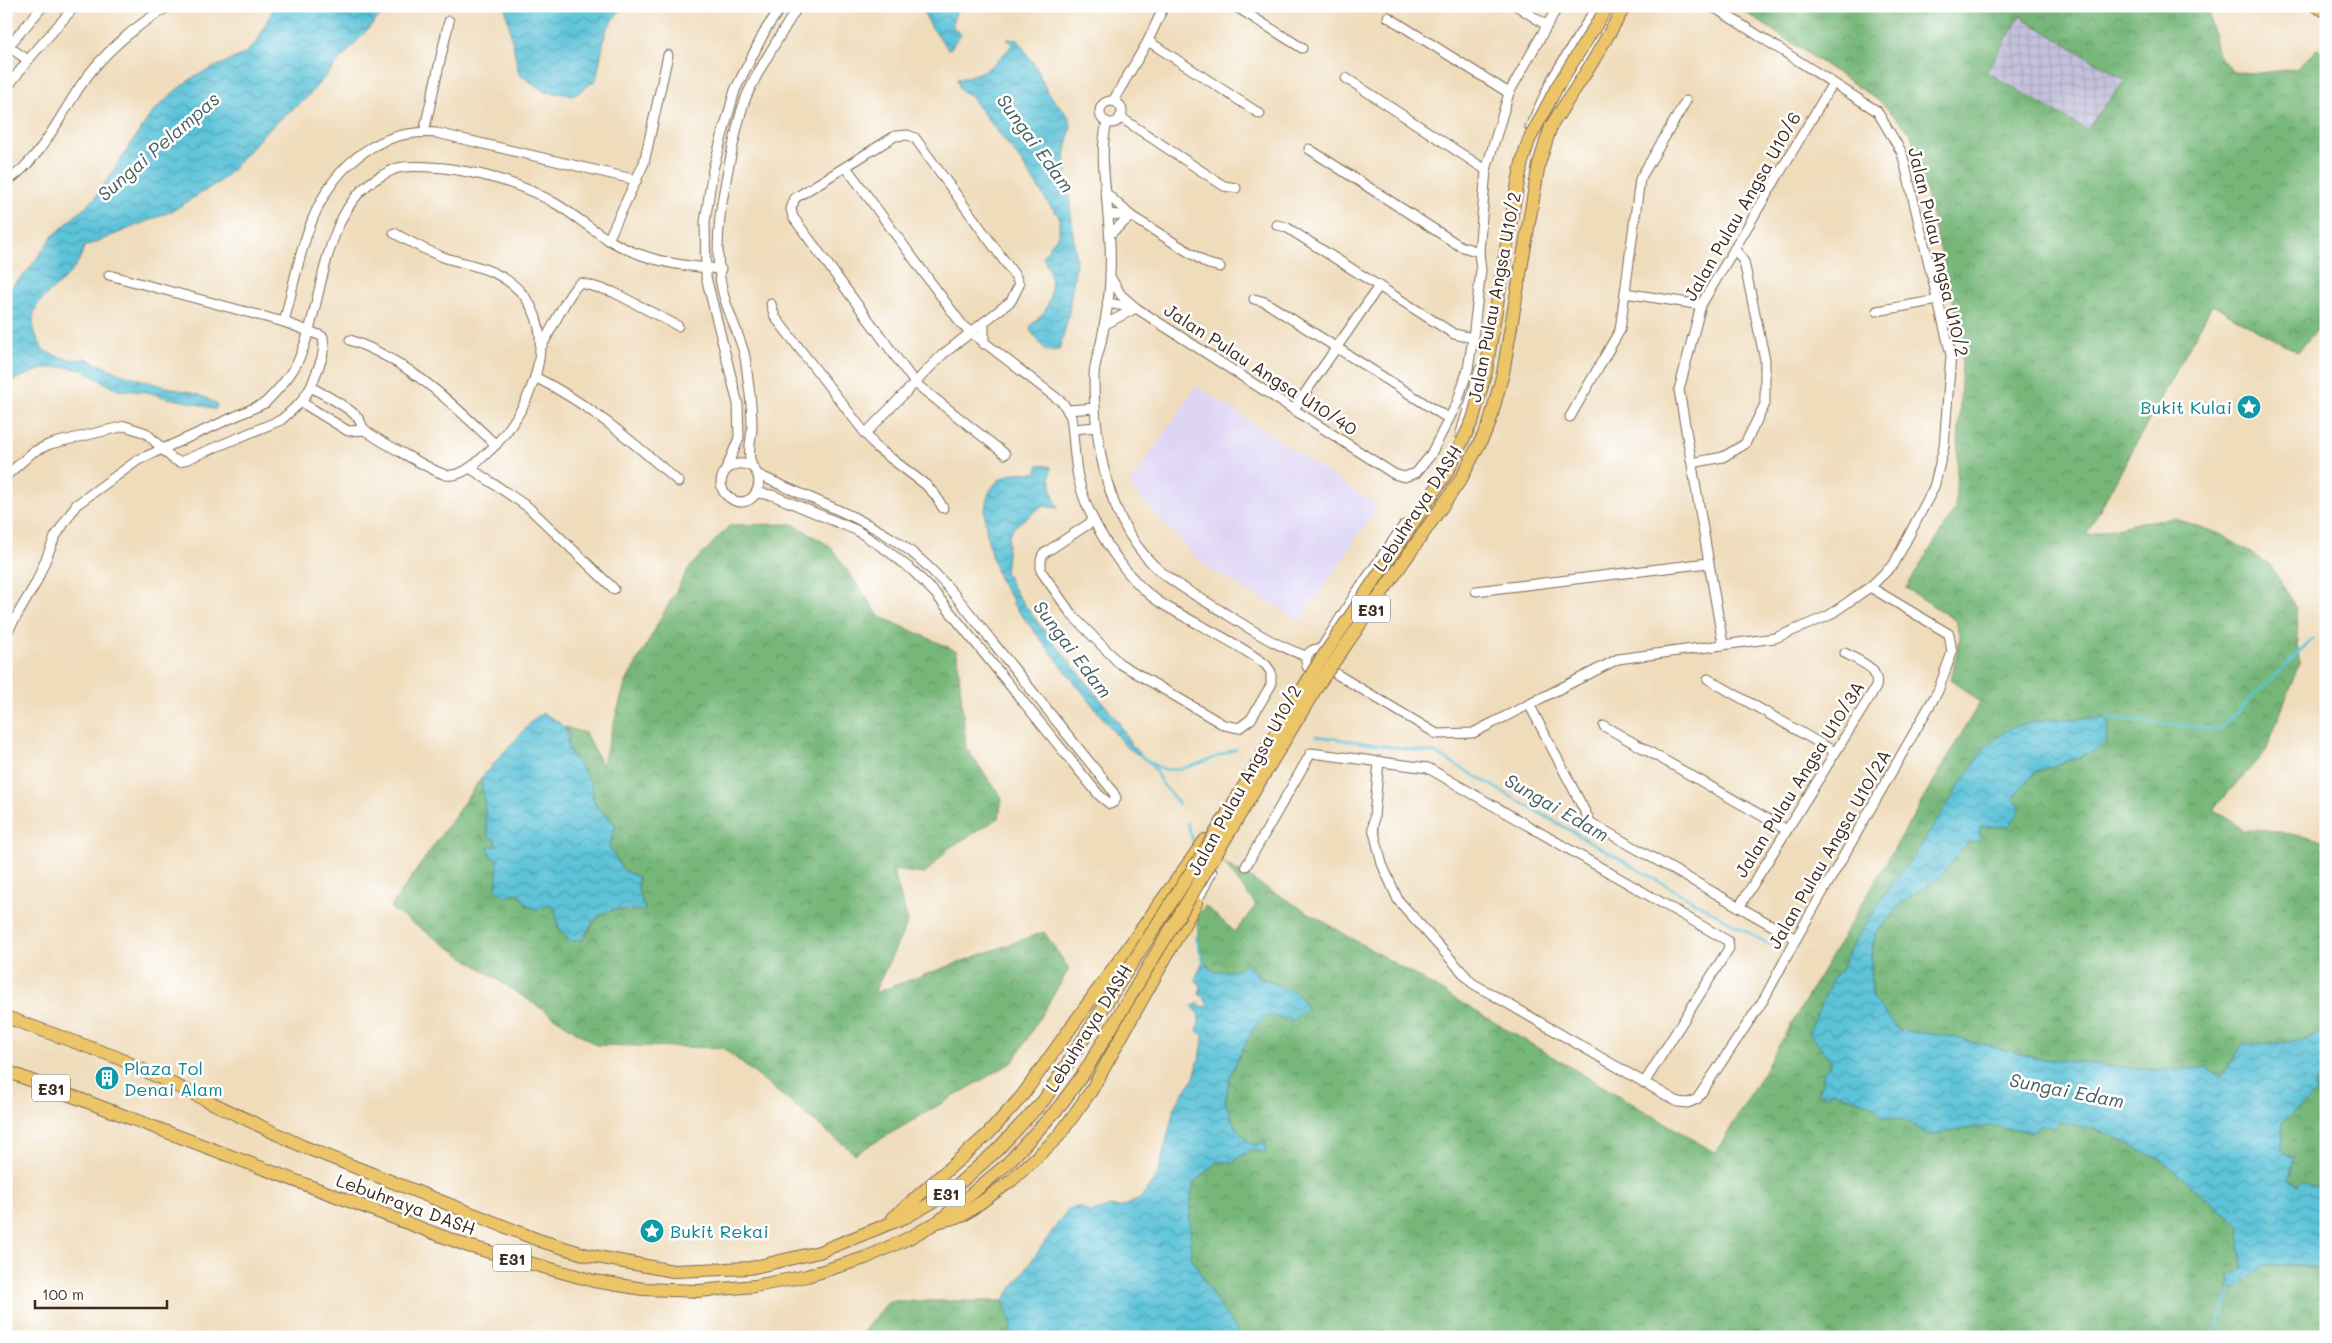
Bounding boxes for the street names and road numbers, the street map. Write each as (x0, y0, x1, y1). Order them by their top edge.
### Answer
street label: Jalan Pulau Angsa U10/6 (1678, 107, 1806, 305)
street label: Jalan Pulau Angsa U10/2 (1903, 145, 1975, 359)
street label: Jalan Pulau Angsa U10/2 (1462, 190, 1526, 404)
street label: Jalan Pulau Angsa U10/40 (1160, 297, 1362, 441)
street label: Lebuhraya DASH (1367, 440, 1467, 576)
road number: E31 (1352, 596, 1390, 622)
street label: Jalan Pulau Angsa U10/3A (1729, 676, 1869, 882)
street label: Jalan Pulau Angsa U10/2 (1182, 681, 1306, 879)
street label: Jalan Pulau Angsa U10/2A (1762, 745, 1896, 953)
street label: Lebuhraya DASH (1039, 960, 1137, 1096)
road number: E31 (32, 1074, 70, 1102)
street label: Lebuhraya DASH (333, 1168, 479, 1240)
road number: E31 (927, 1180, 965, 1206)
road number: E31 (493, 1244, 531, 1272)

